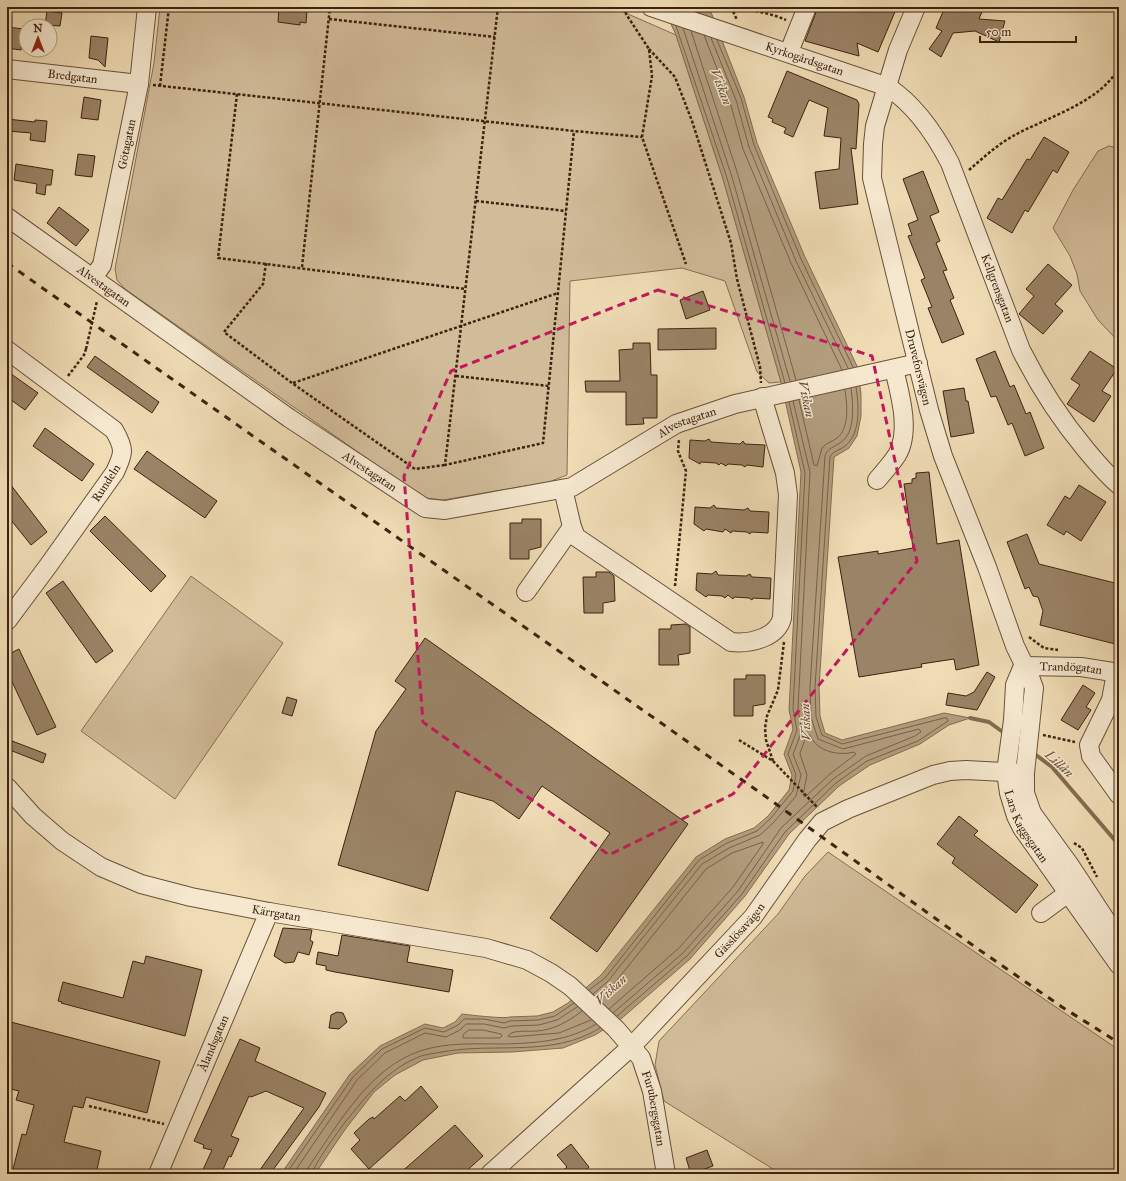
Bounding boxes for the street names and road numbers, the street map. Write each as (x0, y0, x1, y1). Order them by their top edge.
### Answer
street label: Kyrkogårdsgatan (763, 39, 846, 79)
street label: Bredgatan (47, 67, 99, 86)
street label: Götagatan (115, 118, 139, 171)
street label: Kellgrensgatan (978, 252, 1017, 325)
street label: Alvestagatan (74, 262, 134, 310)
street label: Druveforsvägen (902, 328, 935, 407)
street label: Alvestagatan (654, 404, 718, 441)
street label: Alvestagatan (339, 448, 400, 495)
street label: Rundeln (89, 461, 124, 504)
street label: Trandögatan (1040, 659, 1104, 677)
street label: Lars Kaggsgatan (1001, 788, 1052, 866)
street label: Gässlösavägen (711, 900, 768, 961)
street label: Kärrgatan (251, 902, 302, 924)
street label: Ålandsgatan (194, 1013, 232, 1074)
street label: Furubergsgatan (639, 1069, 668, 1148)

